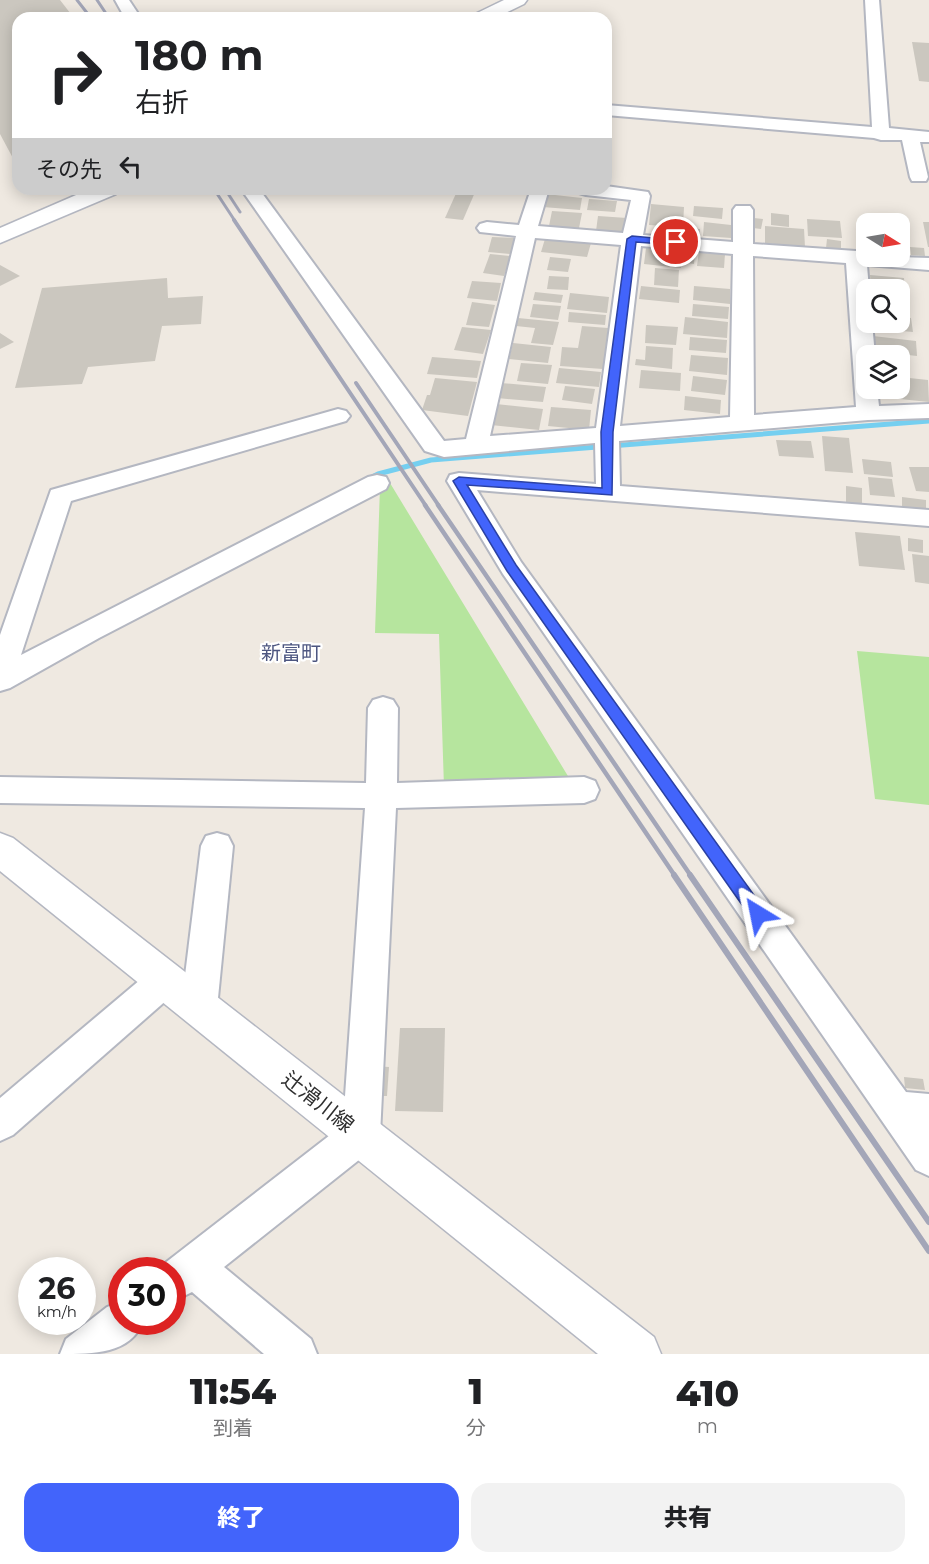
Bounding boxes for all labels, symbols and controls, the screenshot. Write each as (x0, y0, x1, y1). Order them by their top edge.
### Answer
text: 180 m (135, 29, 264, 81)
icon: right (36, 36, 114, 114)
text: 右折 (135, 86, 189, 119)
icon: left (114, 150, 147, 183)
text: その先 (36, 156, 102, 183)
north arrow (856, 213, 910, 267)
map controls (856, 213, 910, 399)
pin (650, 216, 701, 267)
icon: arrive (659, 225, 692, 258)
button: search (856, 279, 910, 333)
button: layers (856, 345, 910, 399)
district label: 新富町 (261, 641, 321, 665)
position arrow (726, 882, 790, 946)
street label: 辻滑川線 (278, 1066, 359, 1137)
speed limit sign: 30 (108, 1257, 186, 1335)
text: 26 (39, 1270, 75, 1307)
text: km/h (37, 1302, 77, 1321)
text: 11:54 (190, 1369, 276, 1413)
text: 1 (469, 1369, 483, 1413)
text: 410 (676, 1371, 739, 1415)
text: m (697, 1414, 718, 1438)
text: 到着 (213, 1416, 253, 1440)
text: 分 (466, 1416, 486, 1440)
button: 終了 (24, 1483, 459, 1552)
button: 共有 (471, 1483, 905, 1552)

